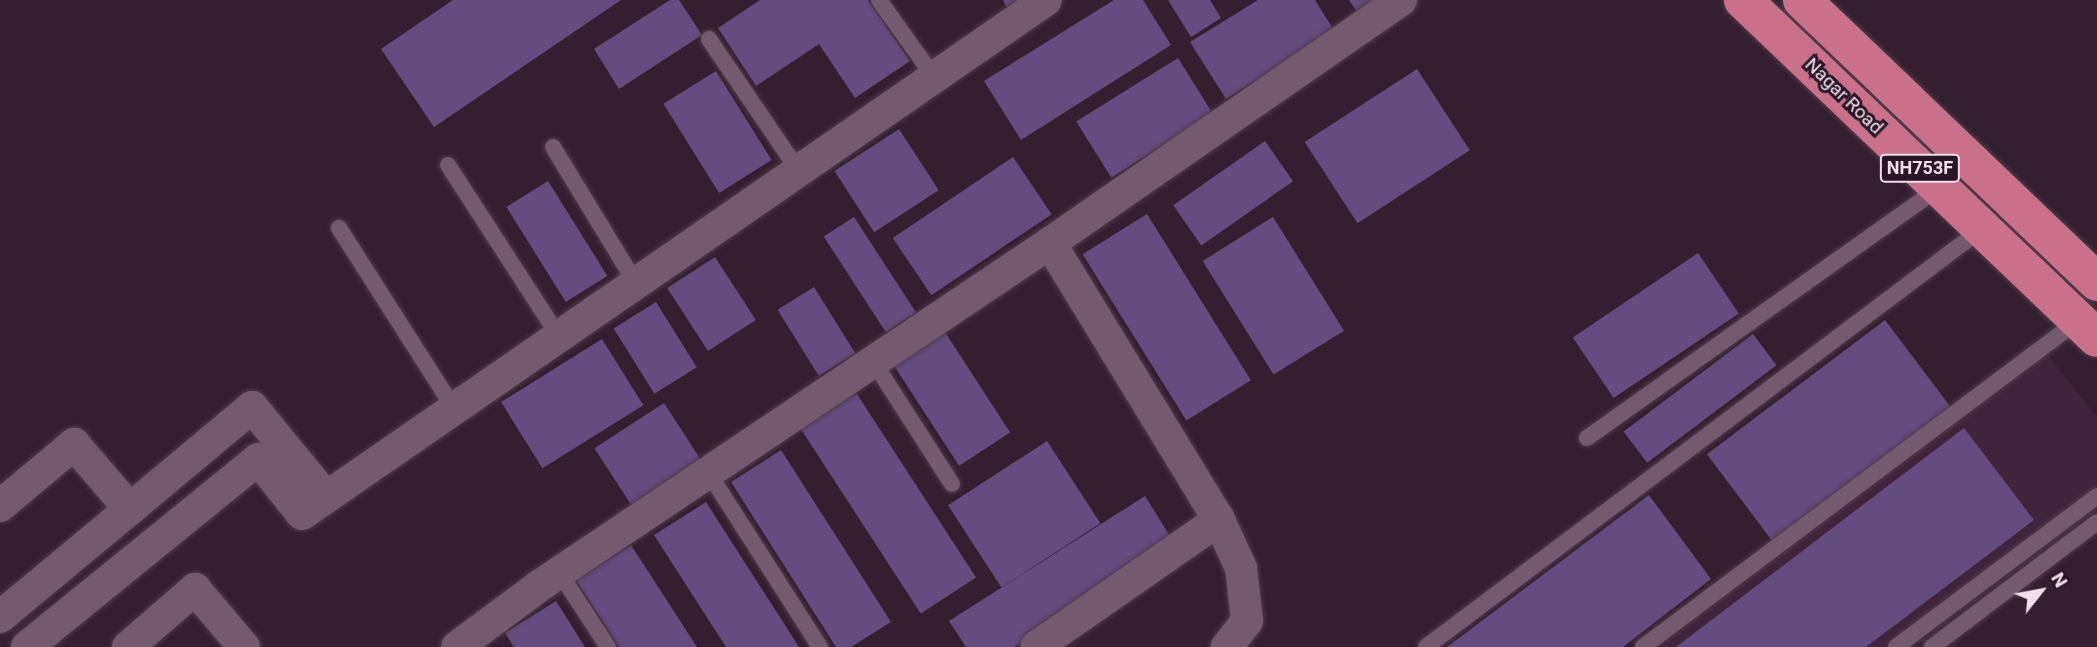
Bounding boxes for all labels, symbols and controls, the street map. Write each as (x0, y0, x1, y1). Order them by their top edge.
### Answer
street label: Nagar Road (1800, 53, 1888, 139)
road number: NH753F (1880, 154, 1960, 182)
north arrow (2006, 556, 2076, 626)
text: N (2046, 568, 2073, 592)

